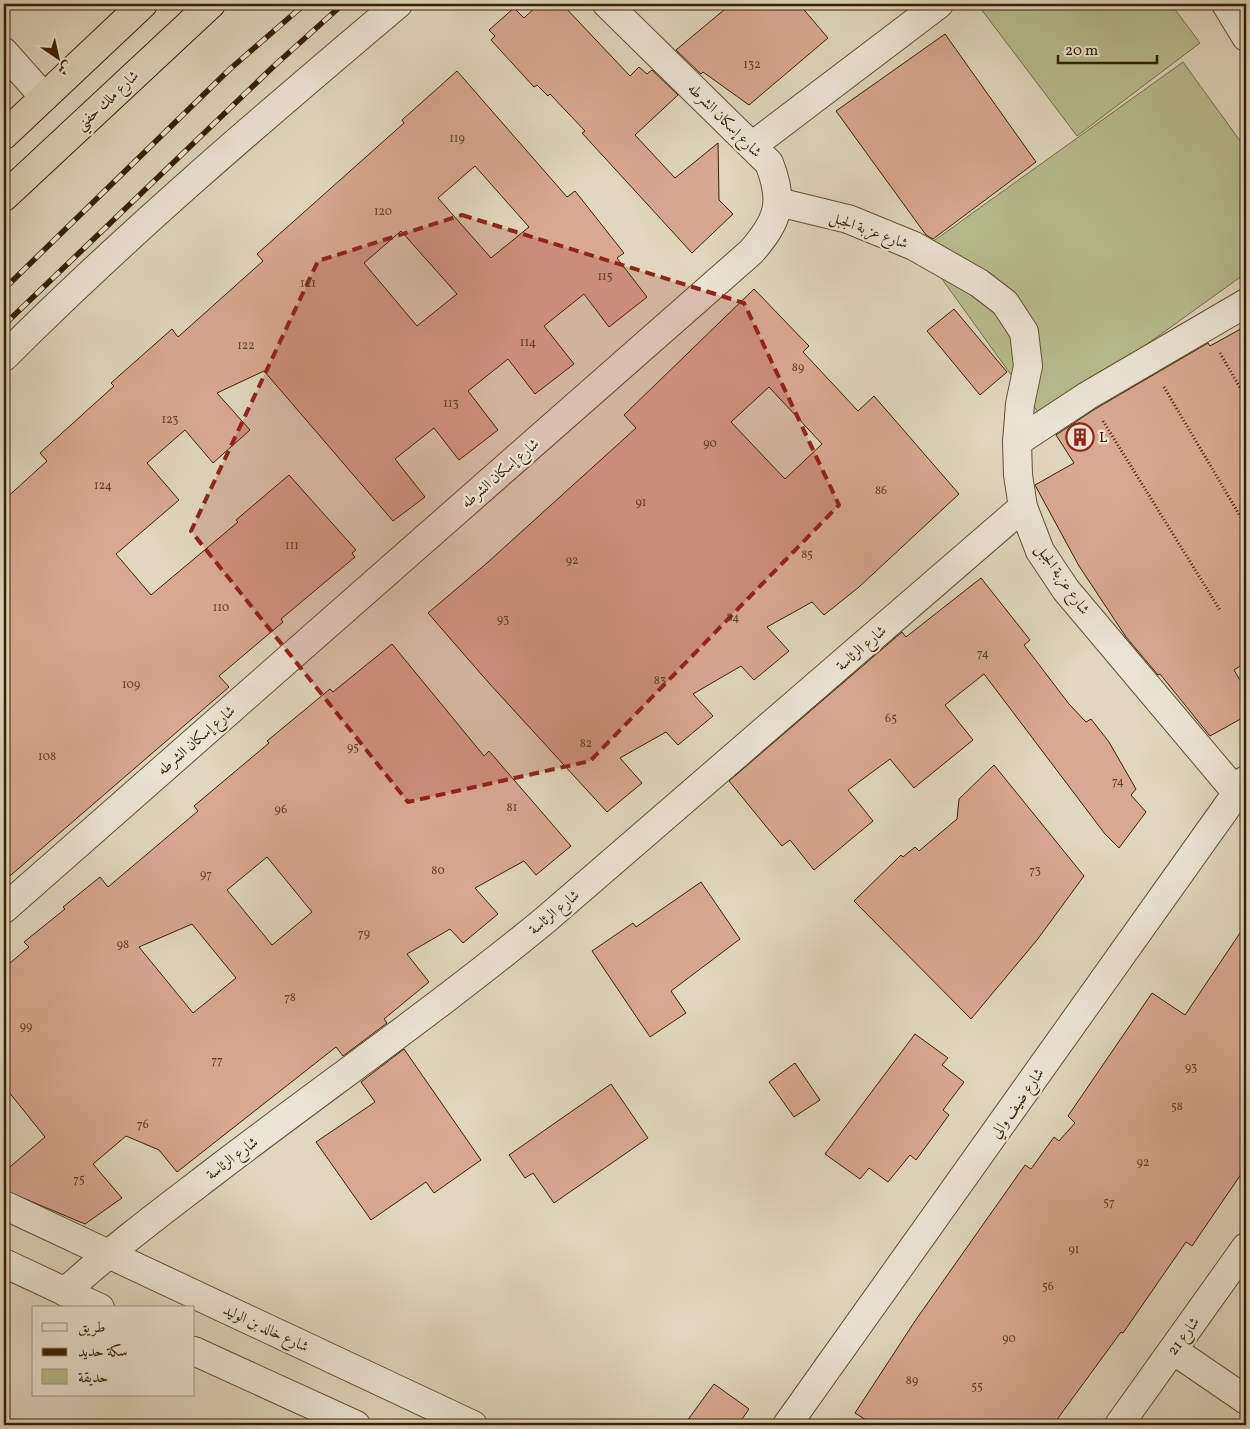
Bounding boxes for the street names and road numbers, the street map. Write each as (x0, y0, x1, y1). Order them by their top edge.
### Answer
street label: شارع ملك حفني (72, 66, 146, 137)
street label: شارع إسكان الشرطه (681, 79, 766, 164)
street label: شارع عزبة الجبل (826, 207, 911, 256)
street label: شارع إسكان الشرطه (457, 434, 545, 515)
street label: شارع عزبة الجبل (1029, 540, 1094, 620)
street label: شارع الرئاسة (832, 621, 892, 678)
street label: شارع إسكان الشرطه (153, 701, 241, 782)
street label: شارع الرئاسة (525, 886, 585, 941)
street label: شارع ضيف والي (986, 1065, 1051, 1144)
street label: شارع الرئاسة (202, 1133, 264, 1187)
street label: شارع خالد بن الوليد (219, 1300, 312, 1359)
street label: شارع 21 (1163, 1313, 1206, 1361)

